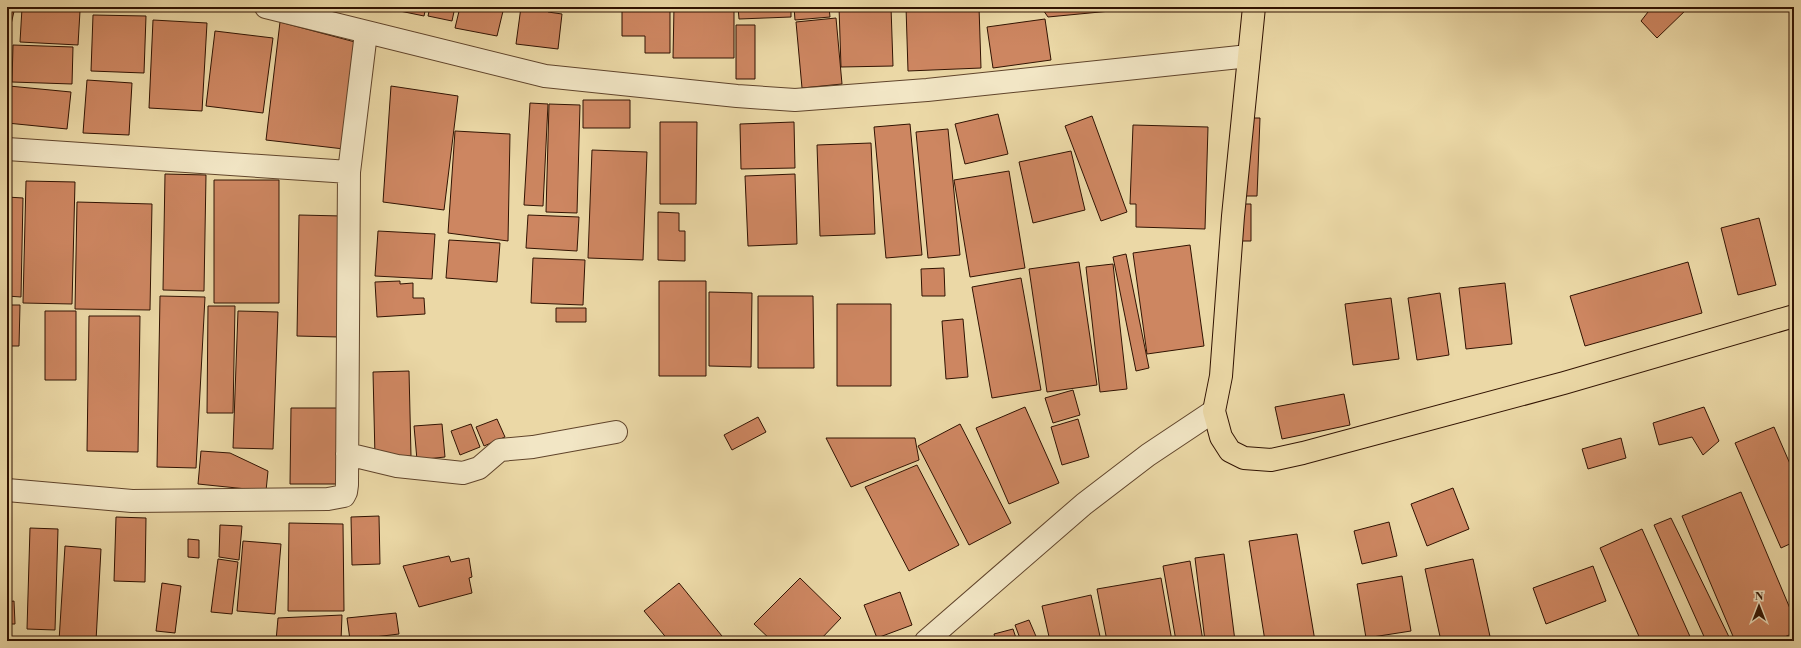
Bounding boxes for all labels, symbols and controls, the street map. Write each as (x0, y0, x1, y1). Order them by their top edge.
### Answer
north arrow (1739, 586, 1779, 626)
text: N (1755, 590, 1764, 604)

